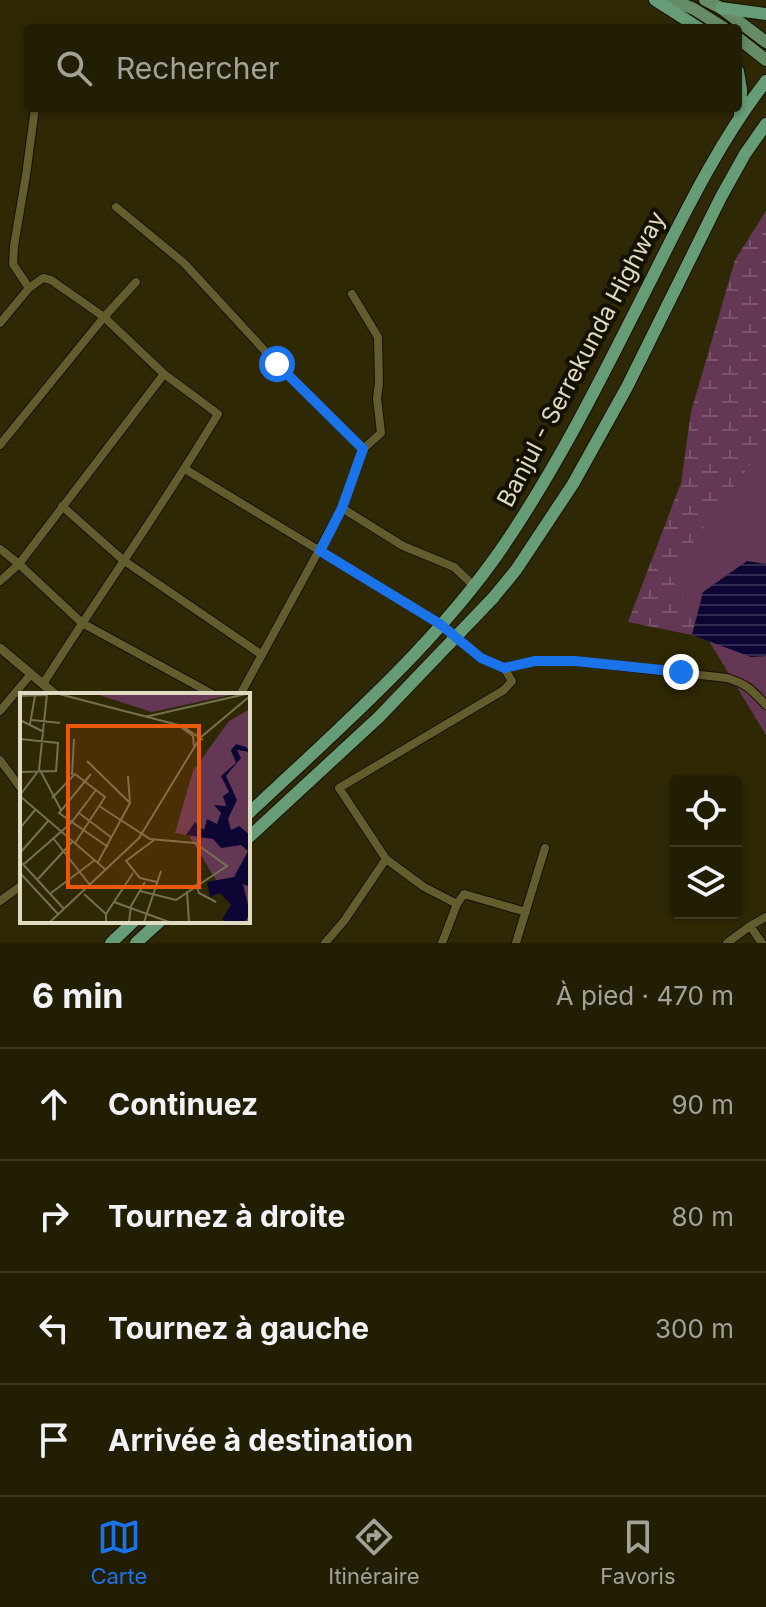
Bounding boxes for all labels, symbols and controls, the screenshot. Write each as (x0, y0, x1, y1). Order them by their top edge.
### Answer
search box (24, 24, 742, 112)
icon: search (52, 46, 96, 90)
text: Rechercher (116, 50, 279, 86)
street label: Banjul - Serrekunda Highway (491, 206, 671, 512)
route start (259, 346, 295, 382)
route end (663, 654, 699, 690)
inset map (20, 693, 250, 923)
map controls (670, 775, 742, 919)
button: locate (670, 775, 742, 847)
button: layers (670, 847, 742, 919)
text: 6 min (32, 975, 124, 1016)
text: À pied · 470 m (556, 980, 734, 1011)
icon: ahead (32, 1082, 76, 1126)
text: Continuez (108, 1086, 258, 1122)
text: 90 m (671, 1089, 734, 1120)
icon: right (32, 1194, 76, 1238)
text: Tournez à droite (108, 1198, 345, 1234)
text: 80 m (671, 1201, 734, 1232)
icon: left (32, 1306, 76, 1350)
text: Tournez à gauche (108, 1310, 369, 1346)
text: 300 m (655, 1313, 734, 1344)
icon: arrive (32, 1418, 76, 1462)
text: Arrivée à destination (108, 1422, 413, 1458)
tab: Carte (90, 1515, 147, 1589)
tab: Itinéraire (328, 1515, 419, 1589)
tab: Favoris (600, 1515, 676, 1589)

